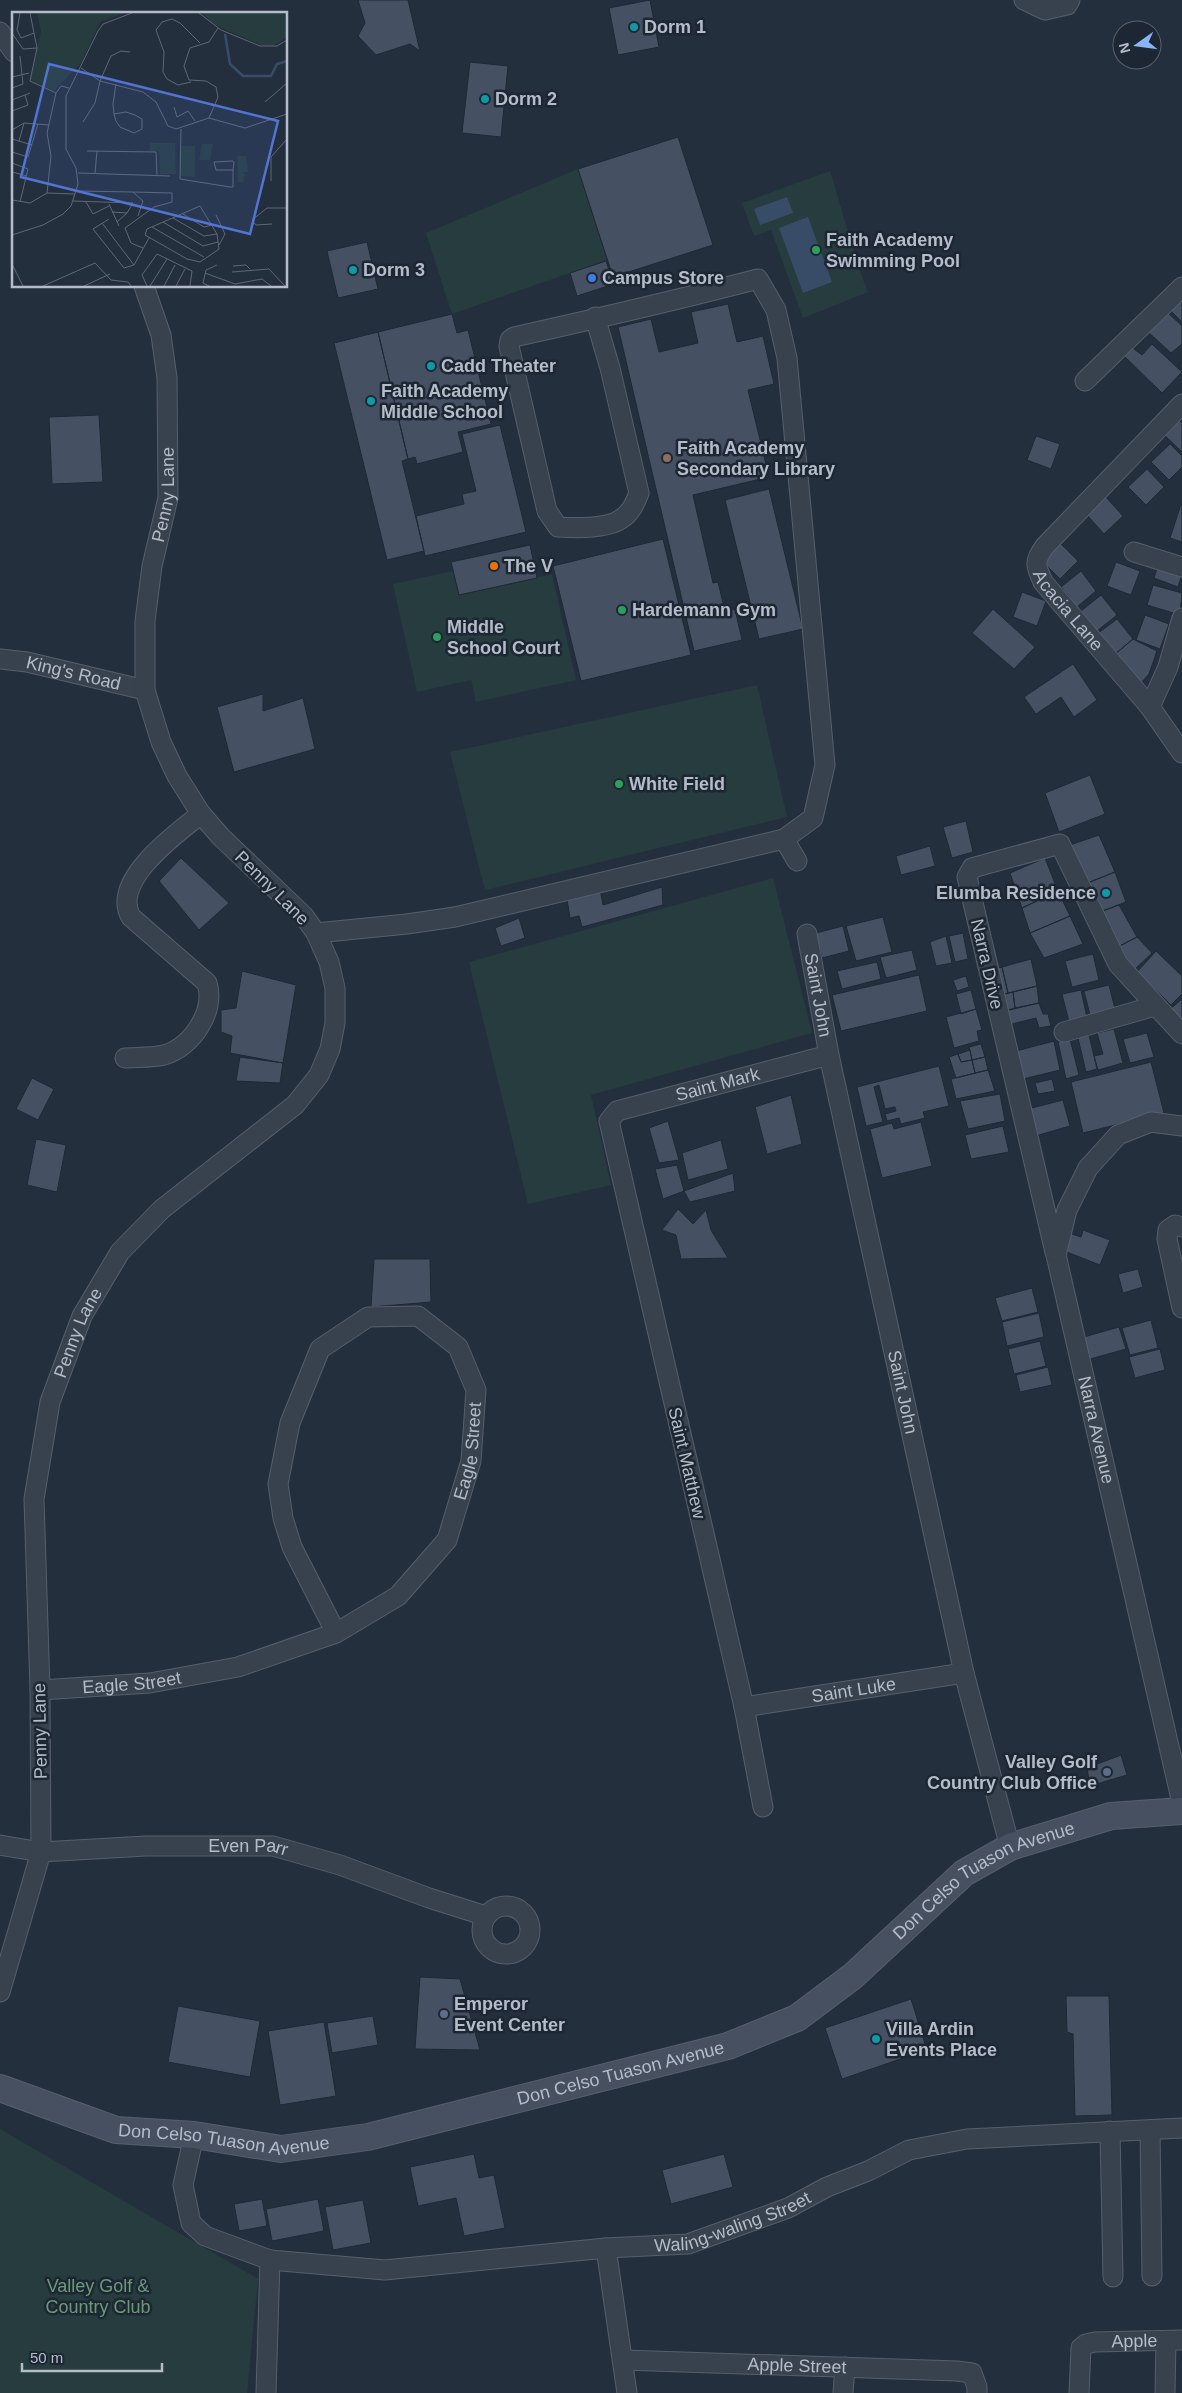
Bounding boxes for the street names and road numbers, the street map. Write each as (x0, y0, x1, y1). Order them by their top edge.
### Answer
street label: Penny Lane (148, 447, 178, 544)
street label: Acacia Lane (1029, 567, 1107, 655)
street label: King's Road (24, 652, 123, 694)
street label: Penny Lane (231, 847, 313, 929)
street label: Narra Drive (967, 917, 1007, 1011)
street label: Saint John (801, 951, 836, 1039)
street label: Saint Mark (673, 1064, 763, 1105)
street label: Penny Lane (50, 1284, 106, 1381)
street label: Saint John (884, 1348, 921, 1436)
street label: Narra Avenue (1074, 1374, 1118, 1486)
street label: Eagle Street (450, 1401, 485, 1502)
street label: Saint Matthew (664, 1405, 710, 1522)
street label: Eagle Street (82, 1668, 183, 1697)
street label: Saint Luke (810, 1674, 897, 1706)
street label: Penny Lane (29, 1683, 51, 1779)
street label: Don Celso Tuason Avenue (889, 1818, 1077, 1944)
street label: Even Parr (208, 1836, 290, 1860)
street label: Don Celso Tuason Avenue (515, 2037, 726, 2109)
street label: Don Celso Tuason Avenue (118, 2120, 331, 2159)
street label: Waling-waling Street (654, 2188, 814, 2256)
street label: Apple (1111, 2331, 1158, 2352)
street label: Apple Street (747, 2354, 847, 2377)

